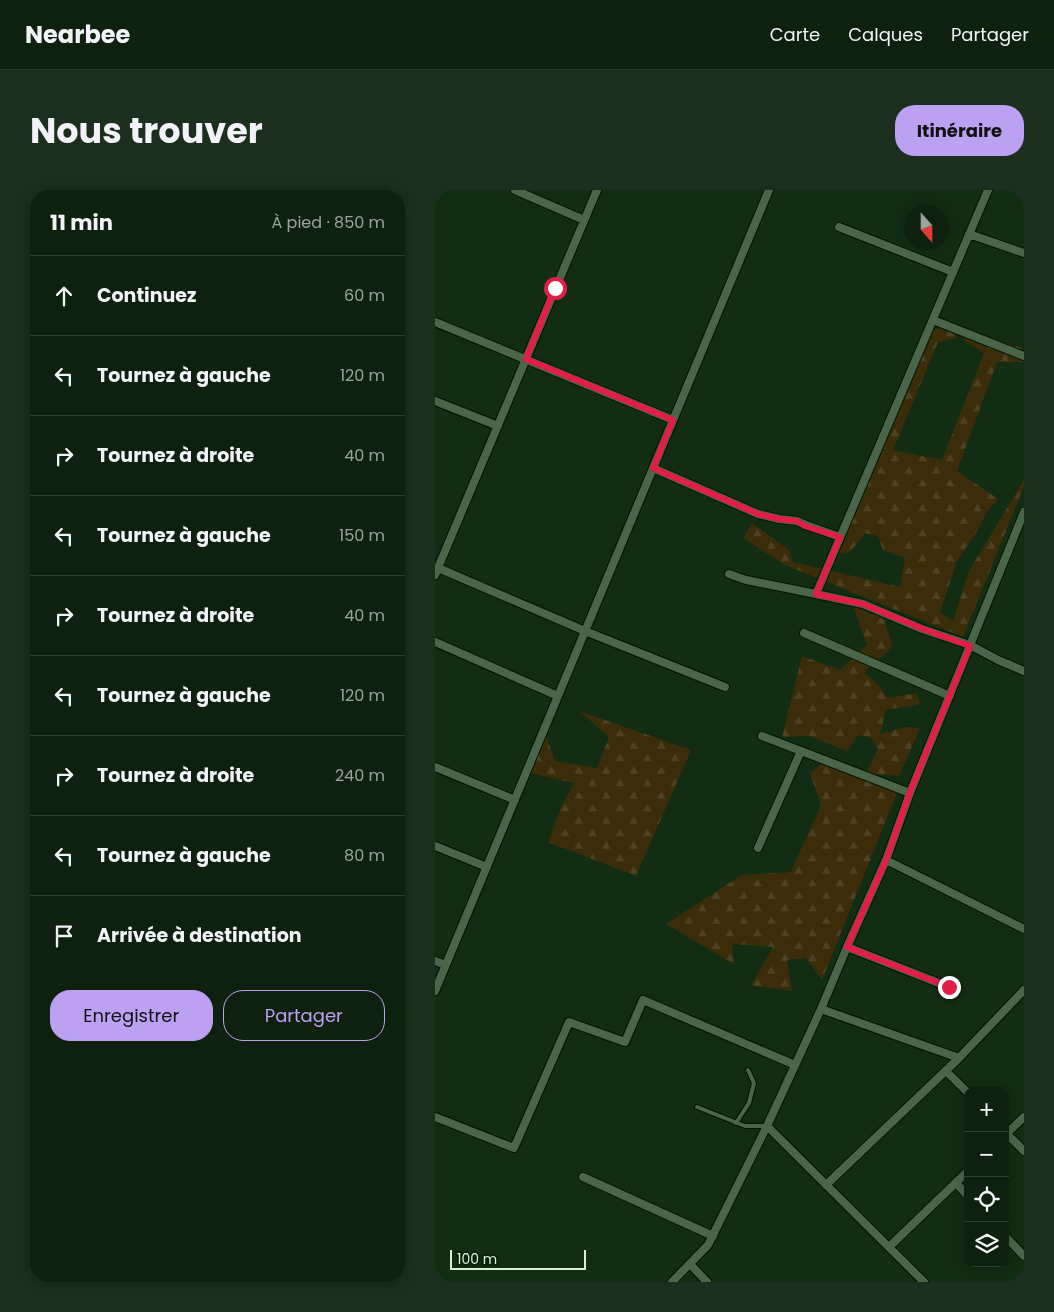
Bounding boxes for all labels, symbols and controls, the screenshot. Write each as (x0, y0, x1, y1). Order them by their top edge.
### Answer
text: Nearbee (25, 18, 130, 51)
text: Carte (770, 22, 820, 47)
text: Calques (848, 22, 923, 47)
text: Partager (951, 22, 1029, 47)
button: Itinéraire (895, 105, 1024, 156)
text: Nous trouver (30, 106, 263, 155)
north arrow (904, 205, 949, 250)
text: 11 min (50, 208, 113, 237)
text: À pied · 850 m (272, 211, 385, 234)
route start (544, 277, 567, 300)
icon: ahead (50, 282, 78, 310)
text: Continuez (97, 282, 196, 309)
text: 60 m (344, 284, 385, 307)
icon: left (50, 362, 78, 390)
text: Tournez à gauche (97, 362, 271, 389)
text: 120 m (340, 364, 385, 387)
icon: right (50, 442, 78, 470)
text: Tournez à droite (97, 442, 254, 469)
text: 40 m (344, 444, 385, 467)
icon: left (50, 522, 78, 550)
text: Tournez à gauche (97, 522, 271, 549)
text: 150 m (339, 524, 385, 547)
icon: right (50, 602, 78, 630)
text: Tournez à droite (97, 602, 254, 629)
text: 40 m (344, 604, 385, 627)
icon: left (50, 682, 78, 710)
text: Tournez à gauche (97, 682, 271, 709)
text: 120 m (340, 684, 385, 707)
icon: right (50, 762, 78, 790)
text: Tournez à droite (97, 762, 254, 789)
text: 240 m (335, 764, 385, 787)
icon: left (50, 842, 78, 870)
text: Tournez à gauche (97, 842, 271, 869)
text: 80 m (344, 844, 385, 867)
icon: arrive (50, 922, 78, 950)
text: Arrivée à destination (97, 922, 302, 949)
route end (938, 976, 961, 999)
button: Enregistrer (50, 990, 213, 1041)
button: Partager (223, 990, 385, 1041)
map controls (964, 1087, 1009, 1267)
button: + (964, 1087, 1009, 1132)
button: − (964, 1132, 1009, 1177)
button: locate (964, 1177, 1009, 1222)
button: layers (964, 1222, 1009, 1267)
scale bar (450, 1247, 586, 1270)
text: 100 m (457, 1249, 497, 1269)

